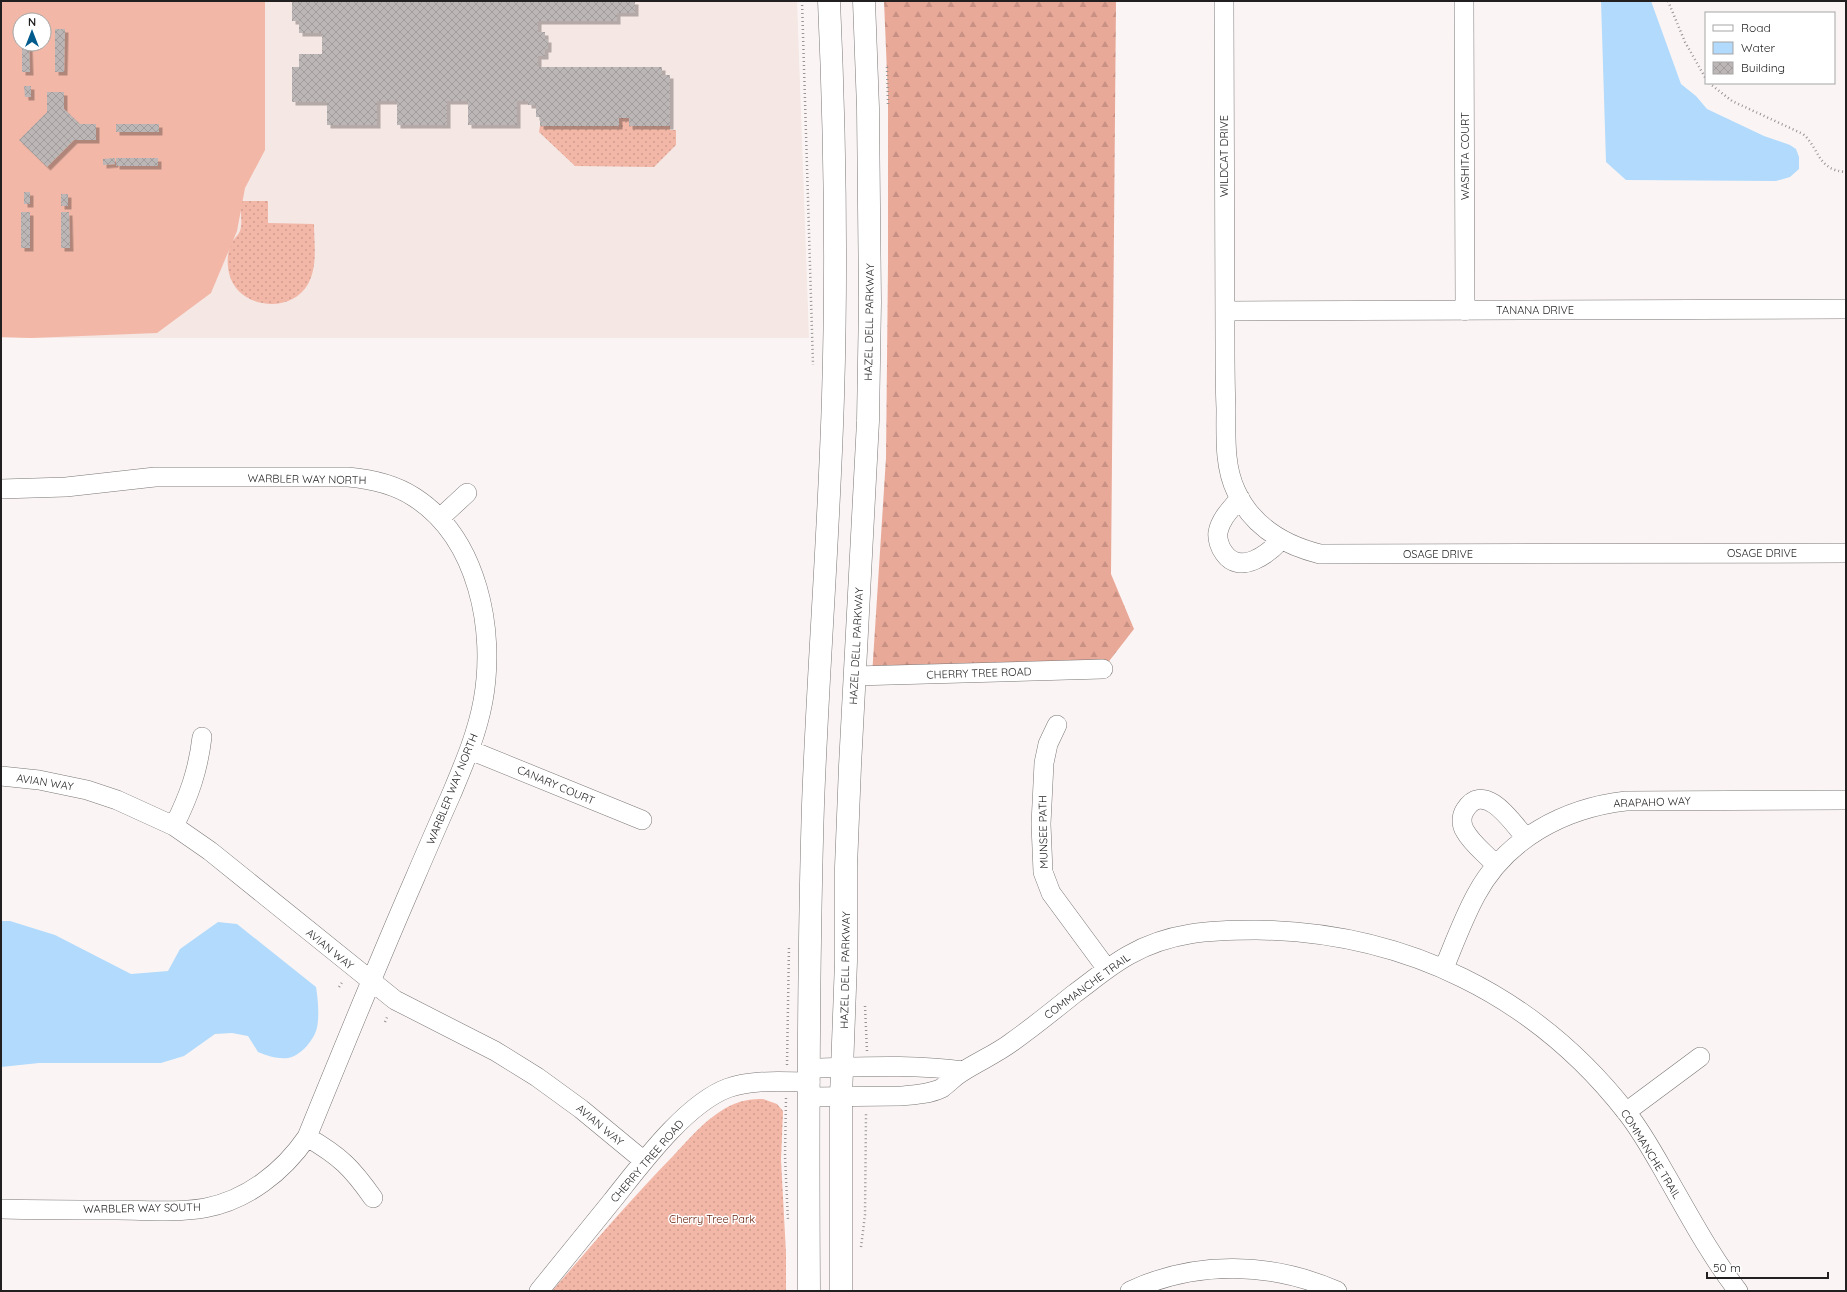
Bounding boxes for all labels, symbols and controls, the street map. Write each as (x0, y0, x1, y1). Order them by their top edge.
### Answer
north arrow (12, 12, 52, 52)
legend (1705, 12, 1835, 84)
text: N (28, 15, 36, 29)
text: Road (1741, 20, 1771, 35)
text: Water (1741, 40, 1776, 55)
text: Building (1741, 60, 1785, 75)
street label: WASHITA COURT (1458, 112, 1472, 200)
street label: WILDCAT DRIVE (1217, 115, 1231, 197)
street label: HAZEL DELL PARKWAY (861, 263, 877, 381)
street label: TANANA DRIVE (1496, 303, 1574, 317)
street label: WARBLER WAY NORTH (247, 471, 367, 487)
street label: OSAGE DRIVE (1727, 546, 1797, 560)
street label: OSAGE DRIVE (1403, 547, 1473, 561)
street label: HAZEL DELL PARKWAY (846, 587, 866, 705)
street label: CHERRY TREE ROAD (926, 664, 1032, 682)
street label: WARBLER WAY NORTH (423, 731, 481, 847)
street label: CANARY COURT (515, 762, 597, 808)
street label: AVIAN WAY (16, 771, 74, 793)
street label: ARAPAHO WAY (1613, 794, 1691, 810)
street label: MUNSEE PATH (1035, 795, 1051, 869)
street label: HAZEL DELL PARKWAY (837, 911, 853, 1029)
street label: AVIAN WAY (303, 925, 357, 973)
street label: COMMANCHE TRAIL (1041, 950, 1133, 1022)
street label: AVIAN WAY (573, 1101, 627, 1149)
street label: COMMANCHE TRAIL (1618, 1107, 1684, 1202)
street label: CHERRY TREE ROAD (607, 1117, 687, 1205)
street label: WARBLER WAY SOUTH (83, 1200, 201, 1216)
park label: Cherry Tree Park (669, 1212, 755, 1226)
scale bar (1707, 1254, 1828, 1280)
text: 50 m (1713, 1260, 1741, 1275)

